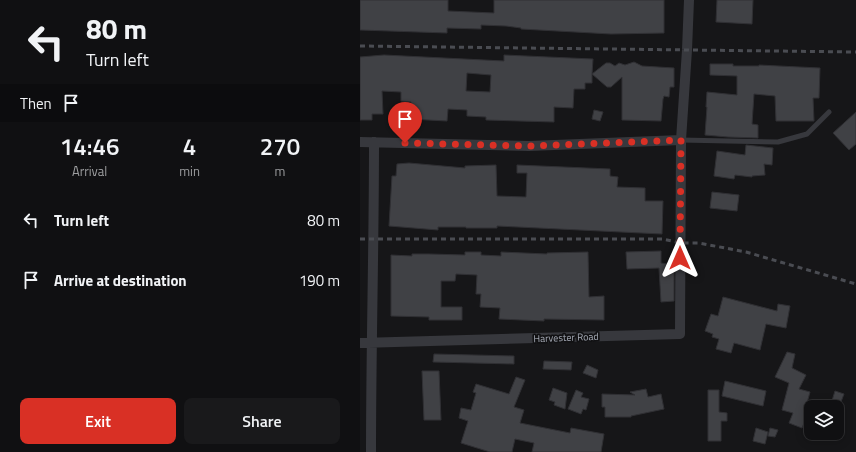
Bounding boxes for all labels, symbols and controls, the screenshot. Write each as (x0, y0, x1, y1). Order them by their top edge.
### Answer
text: 80 m (86, 7, 147, 50)
icon: left (20, 16, 72, 68)
text: Turn left (86, 46, 149, 73)
text: Then (20, 92, 52, 115)
icon: arrive (60, 92, 82, 114)
pin (388, 102, 422, 143)
icon: arrive (394, 108, 416, 130)
text: 14:46 (60, 128, 119, 164)
text: 4 (183, 128, 196, 164)
text: 270 (260, 128, 300, 164)
text: Arrival (72, 161, 107, 181)
text: min (179, 161, 200, 181)
text: m (275, 161, 285, 181)
icon: left (20, 209, 42, 231)
text: Turn left (54, 209, 109, 232)
text: 80 m (307, 209, 340, 232)
position arrow (659, 237, 701, 279)
icon: arrive (20, 269, 42, 291)
text: Arrive at destination (54, 269, 187, 292)
text: 190 m (299, 269, 340, 292)
street label: Harvester Road (533, 329, 599, 346)
button: Exit (20, 398, 176, 444)
button: Share (184, 398, 340, 444)
map controls (804, 400, 844, 440)
button: layers (804, 400, 844, 440)

